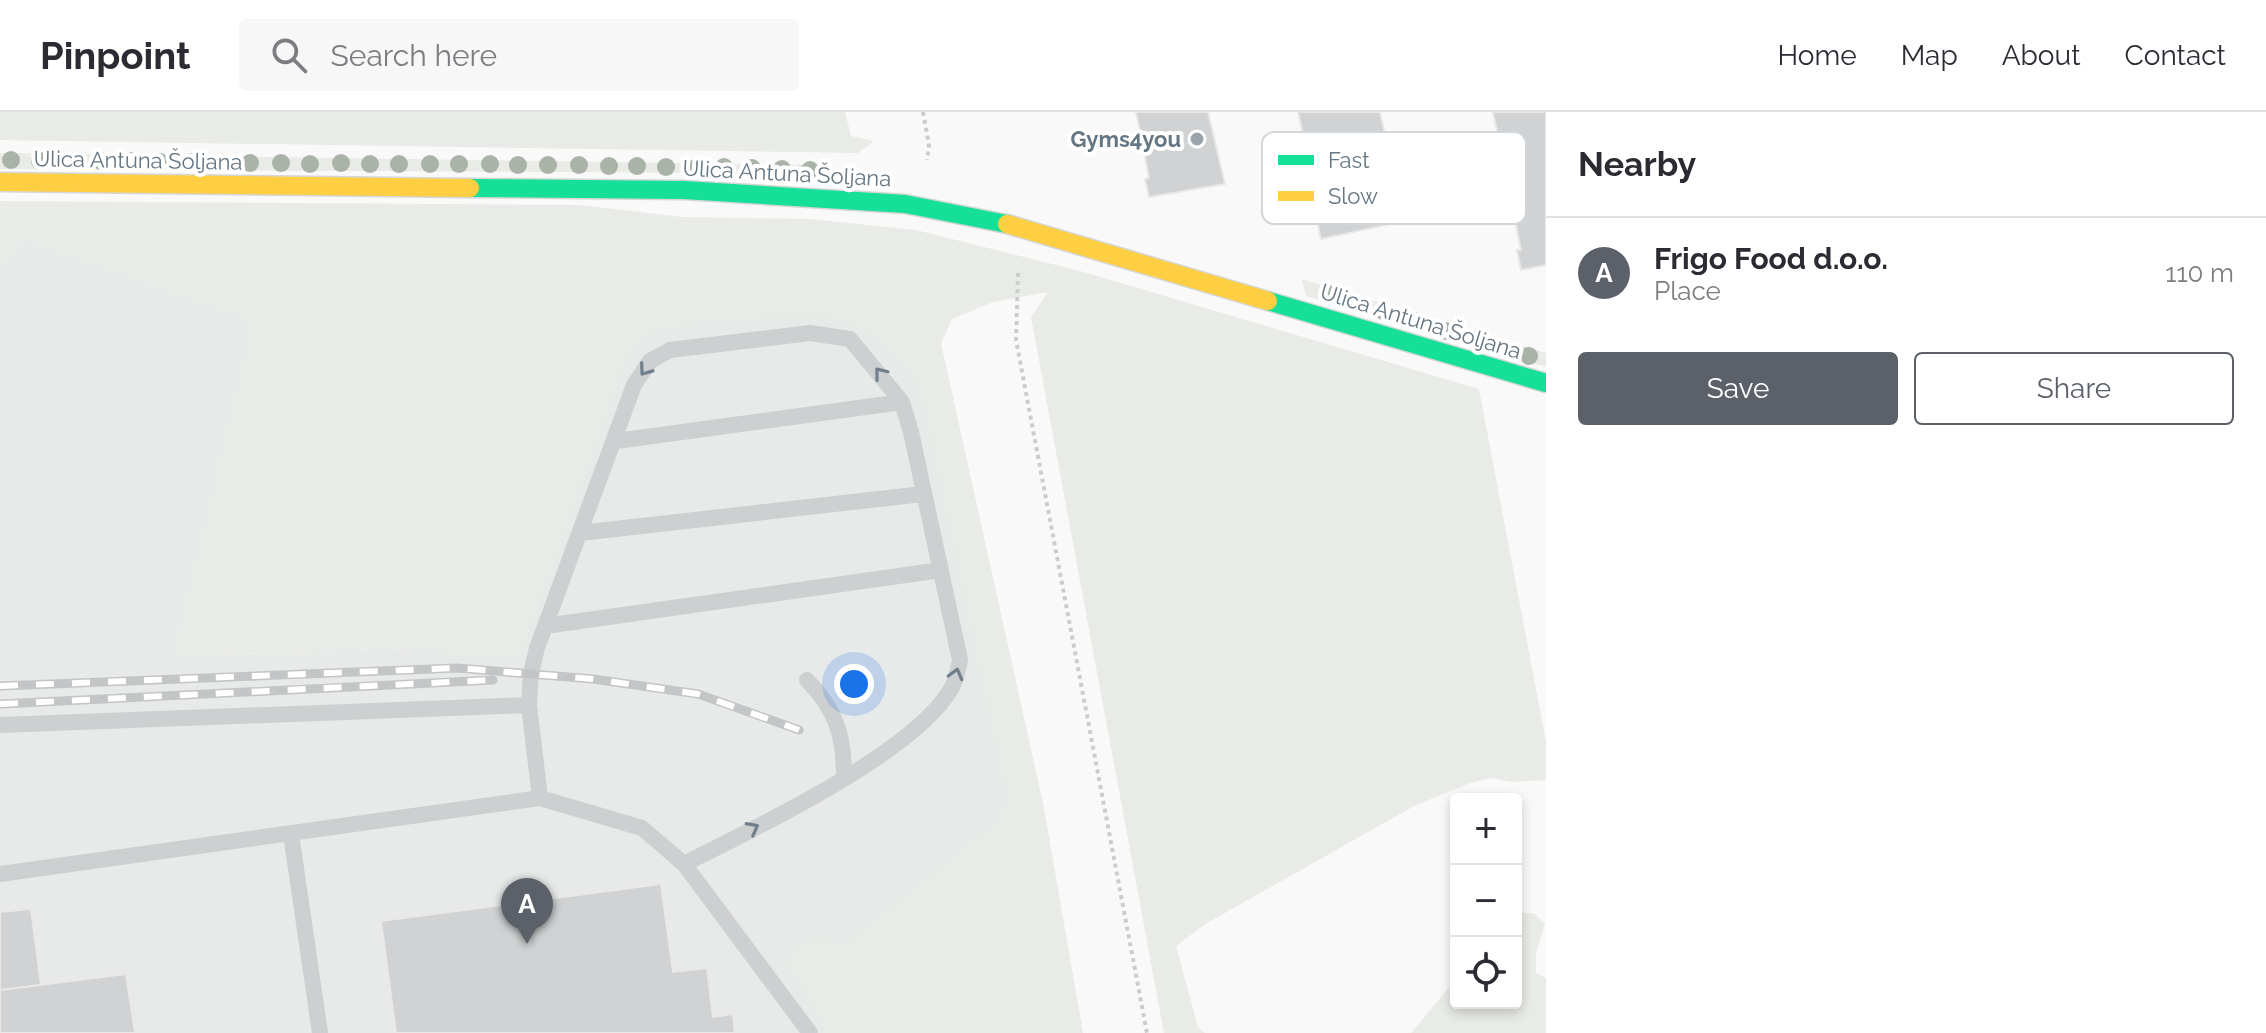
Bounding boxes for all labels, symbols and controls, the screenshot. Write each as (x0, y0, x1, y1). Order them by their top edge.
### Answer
search box (239, 19, 799, 91)
text: Pinpoint (40, 33, 191, 78)
icon: search (267, 33, 311, 77)
text: Search here (331, 38, 497, 73)
text: Home (1777, 39, 1857, 72)
text: Map (1901, 39, 1958, 72)
text: About (2002, 39, 2081, 72)
text: Contact (2125, 39, 2226, 72)
place label: Gyms4you (1071, 126, 1181, 152)
marker: Gyms4you (1188, 130, 1206, 148)
legend (1262, 132, 1526, 224)
street label: Ulica Antuna Šoljana (33, 144, 243, 175)
text: Nearby (1578, 144, 1696, 184)
text: Fast (1328, 147, 1370, 173)
street label: Ulica Antuna Šoljana (682, 154, 892, 191)
text: Slow (1328, 183, 1378, 209)
text: Frigo Food d.o.o. (1654, 241, 1888, 276)
text: A (1595, 258, 1613, 288)
text: 110 m (2165, 258, 2234, 288)
text: Place (1654, 276, 1721, 306)
street label: Ulica Antuna Šoljana (1317, 277, 1525, 364)
button: Save (1578, 352, 1898, 425)
button: Share (1914, 352, 2234, 425)
one-way arrow (640, 362, 654, 376)
one-way arrow (875, 368, 890, 382)
your location (834, 664, 874, 704)
one-way arrow (947, 668, 964, 682)
map controls (1450, 793, 1522, 1009)
button: + (1450, 793, 1522, 865)
one-way arrow (745, 823, 760, 838)
button: − (1450, 865, 1522, 937)
pin: A (501, 878, 553, 944)
button: locate (1450, 937, 1522, 1009)

